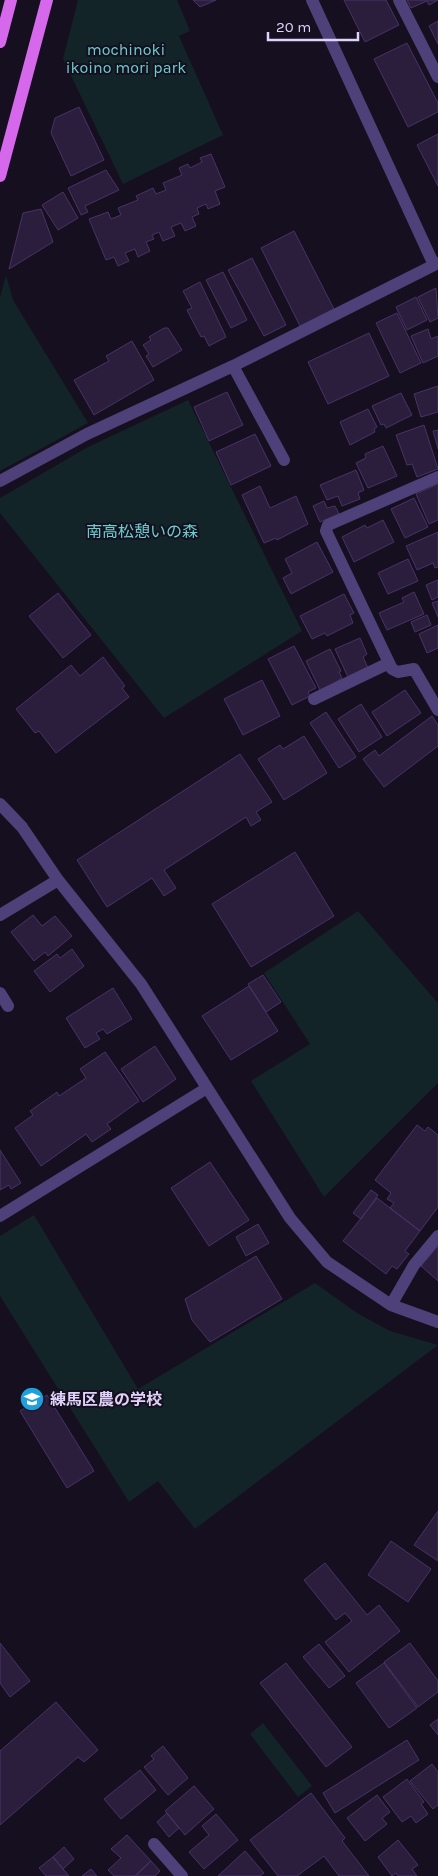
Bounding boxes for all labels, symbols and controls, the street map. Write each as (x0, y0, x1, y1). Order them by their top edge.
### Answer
scale bar (268, 10, 358, 42)
text: 20 m (276, 18, 311, 36)
park label: mochinoki ikoino mori park (66, 40, 186, 77)
park label: 南高松憩いの森 (86, 522, 198, 541)
school or university icon: 練馬区農の学校 (19, 1386, 45, 1412)
place label: 練馬区農の学校 (50, 1390, 162, 1409)

